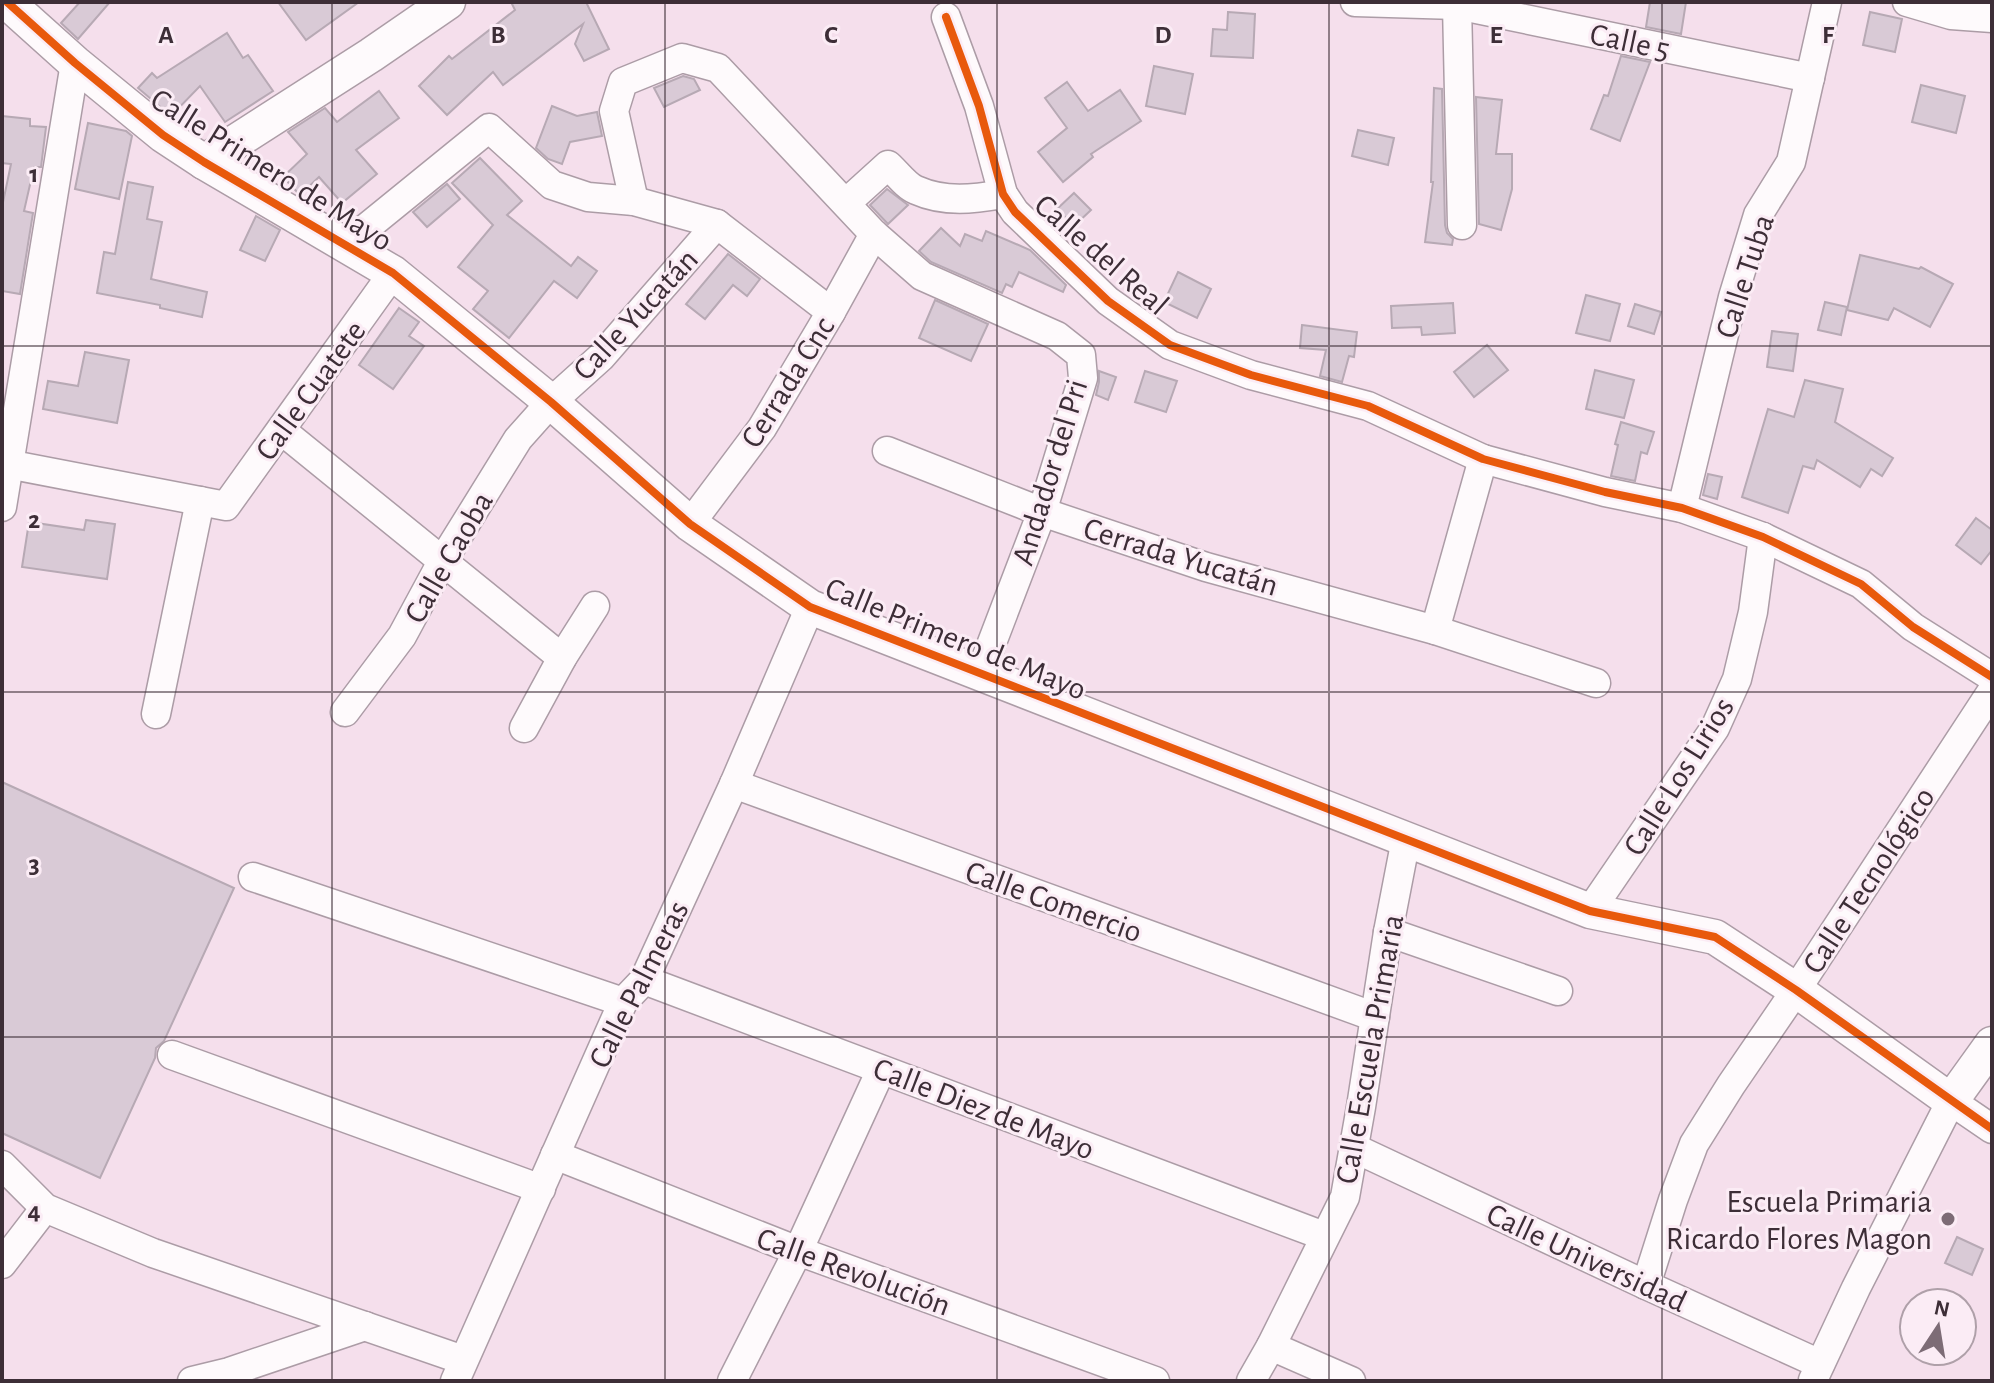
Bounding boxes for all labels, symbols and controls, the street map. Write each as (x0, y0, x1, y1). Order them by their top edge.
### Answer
street label: Calle 5 (1587, 18, 1673, 66)
text: A (158, 22, 174, 48)
text: B (490, 22, 506, 48)
text: C (824, 22, 838, 48)
text: D (1154, 22, 1172, 48)
text: E (1489, 22, 1503, 48)
text: F (1822, 22, 1835, 48)
street label: Calle Primero de Mayo (145, 83, 398, 257)
text: 1 (29, 161, 39, 187)
street label: Calle del Real (1028, 188, 1174, 321)
street label: Calle Tuba (1710, 210, 1780, 342)
street label: Calle Yucatán (567, 243, 704, 386)
street label: Cerrada Cnc (735, 312, 840, 453)
street label: Calle Cuatete (250, 315, 372, 466)
street label: Andador del Pri (1007, 376, 1093, 569)
street label: Calle Caoba (399, 486, 499, 629)
text: 2 (28, 507, 40, 533)
street label: Cerrada Yucatán (1080, 512, 1282, 602)
street label: Calle Primero de Mayo (821, 572, 1091, 706)
street label: Calle Los Lirios (1618, 692, 1740, 861)
street label: Calle Tecnológico (1797, 782, 1941, 979)
text: 3 (28, 852, 40, 878)
street label: Calle Comercio (961, 855, 1146, 949)
street label: Calle Palmeras (583, 896, 695, 1073)
street label: Calle Escuela Primaria (1331, 912, 1409, 1186)
street label: Calle Diez de Mayo (869, 1052, 1098, 1166)
place label: Escuela Primaria Ricardo Flores Magon (1666, 1186, 1932, 1255)
text: 4 (27, 1198, 41, 1224)
street label: Calle Universidad (1482, 1198, 1691, 1318)
marker: Escuela Primaria Ricardo Flores Magon (1939, 1210, 1957, 1228)
street label: Calle Revolución (753, 1222, 955, 1322)
north arrow (1898, 1287, 1978, 1367)
text: N (1932, 1296, 1952, 1321)

